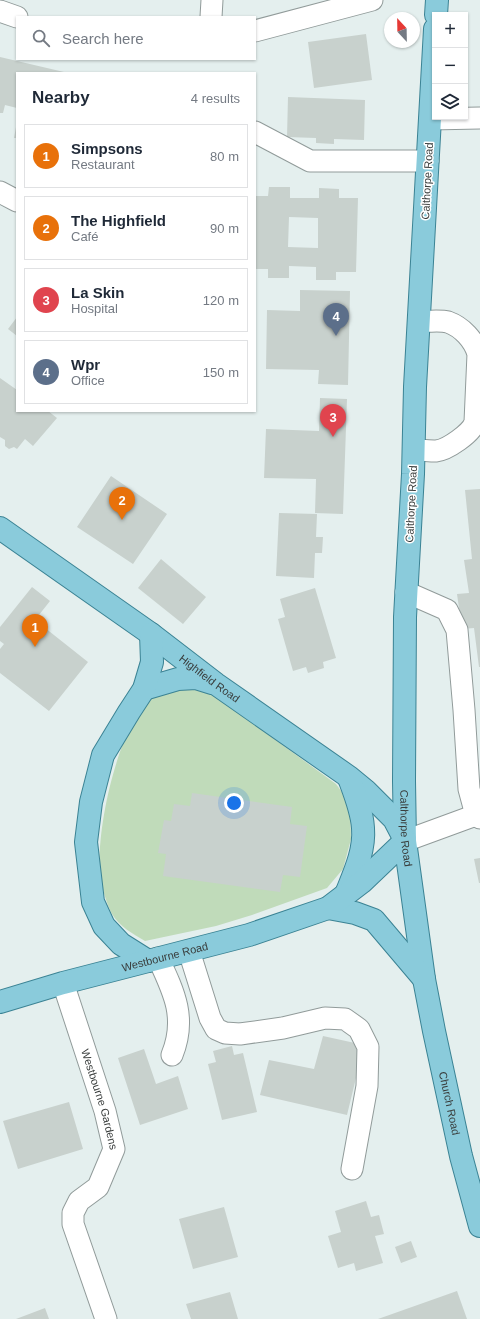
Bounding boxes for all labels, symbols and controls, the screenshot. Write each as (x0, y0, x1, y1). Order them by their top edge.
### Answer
north arrow (384, 12, 420, 48)
map controls (432, 12, 468, 120)
button: + (432, 12, 468, 48)
search box (16, 16, 256, 60)
icon: search (30, 27, 52, 49)
text: Search here (62, 30, 144, 47)
button: − (432, 48, 468, 84)
button: layers (432, 84, 468, 120)
text: Nearby (32, 88, 90, 107)
text: 4 results (191, 91, 240, 106)
text: Simpsons (71, 140, 143, 157)
street label: Calthorpe Road (419, 142, 435, 220)
text: 1 (42, 149, 50, 164)
text: 80 m (210, 149, 239, 164)
text: Restaurant (71, 157, 135, 172)
text: The Highfield (71, 212, 166, 229)
text: 2 (42, 221, 50, 236)
text: 90 m (210, 221, 239, 236)
text: Café (71, 229, 98, 244)
text: La Skin (71, 284, 124, 301)
text: 3 (42, 293, 50, 308)
text: 120 m (203, 293, 239, 308)
text: Hospital (71, 301, 118, 316)
pin: 4 (323, 303, 349, 336)
text: Wpr (71, 356, 100, 373)
text: 4 (42, 365, 50, 380)
text: 150 m (203, 365, 239, 380)
text: Office (71, 373, 105, 388)
pin: 3 (320, 404, 346, 437)
street label: Calthorpe Road (403, 465, 419, 543)
pin: 2 (109, 487, 135, 520)
pin: 1 (22, 614, 48, 647)
street label: Highfield Road (177, 652, 242, 705)
street label: Calthorpe Road (398, 790, 414, 867)
your location (224, 793, 244, 813)
street label: Westbourne Road (120, 940, 209, 974)
street label: Westbourne Gardens (79, 1047, 120, 1151)
street label: Church Road (437, 1070, 462, 1136)

